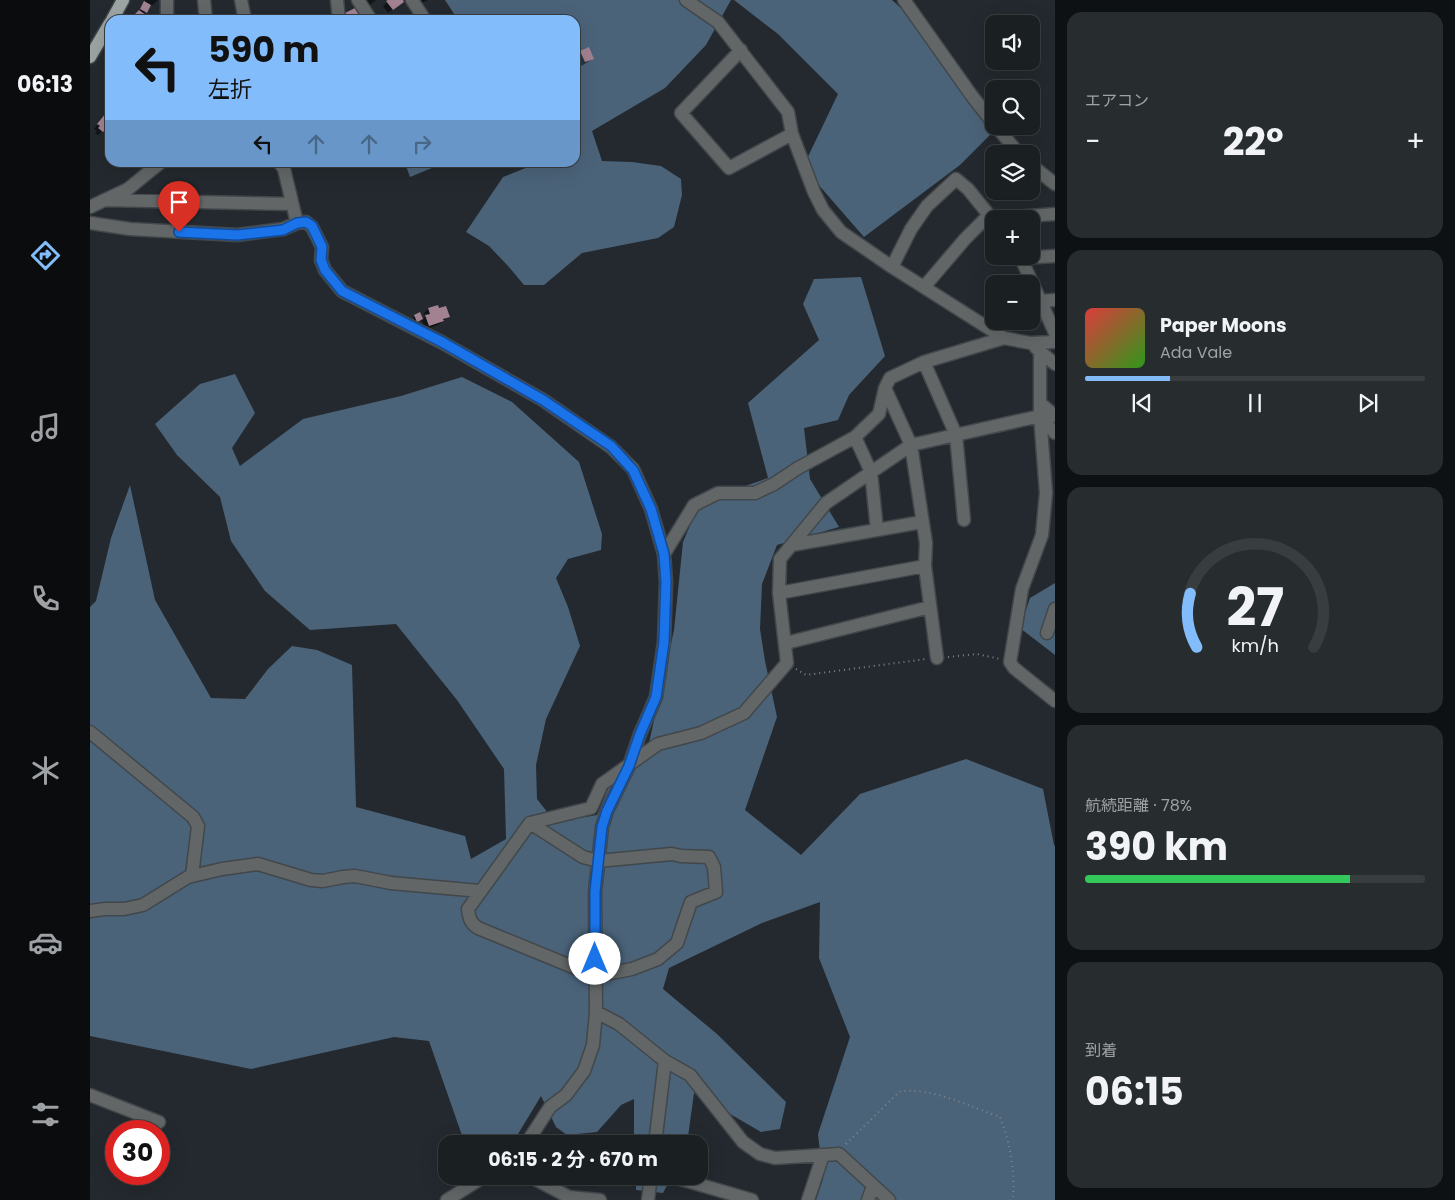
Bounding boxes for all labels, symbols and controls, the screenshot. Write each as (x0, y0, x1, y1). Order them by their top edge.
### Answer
map controls (985, 15, 1040, 330)
button: sound (985, 15, 1040, 70)
text: 590 m (208, 25, 320, 74)
icon: left (125, 35, 190, 100)
text: 06:13 (17, 69, 73, 100)
text: 左折 (208, 74, 252, 105)
button: search (985, 80, 1040, 135)
text: エアコン (1085, 89, 1149, 112)
text: 22° (1223, 115, 1284, 168)
text: − (1085, 122, 1100, 161)
text: + (1406, 122, 1425, 161)
icon: left (249, 130, 277, 158)
icon: ahead (302, 130, 330, 158)
icon: ahead (355, 130, 383, 158)
icon: right (408, 130, 436, 158)
button: layers (985, 145, 1040, 200)
pin (158, 181, 200, 232)
icon: arrive (165, 188, 193, 216)
button: + (985, 210, 1040, 265)
icon: directions (28, 238, 63, 273)
button: − (985, 275, 1040, 330)
text: Paper Moons (1160, 312, 1287, 339)
text: Ada Vale (1160, 341, 1232, 364)
icon: previous (1128, 389, 1156, 417)
icon: pause (1241, 389, 1269, 417)
icon: next (1354, 389, 1382, 417)
icon: music (28, 410, 63, 445)
text: 27 (1226, 571, 1284, 644)
icon: phone (28, 581, 63, 616)
text: km/h (1231, 633, 1279, 658)
icon: climate (28, 753, 63, 788)
text: 航続距離 · 78% (1085, 794, 1192, 817)
text: 390 km (1085, 820, 1228, 873)
icon: car (28, 925, 63, 960)
position arrow (568, 932, 620, 984)
text: 到着 (1085, 1039, 1117, 1062)
text: 06:15 (1085, 1065, 1184, 1118)
icon: filters (28, 1097, 63, 1132)
speed limit sign: 30 (105, 1120, 170, 1185)
text: 06:15 · 2 分 · 670 m (488, 1146, 658, 1173)

